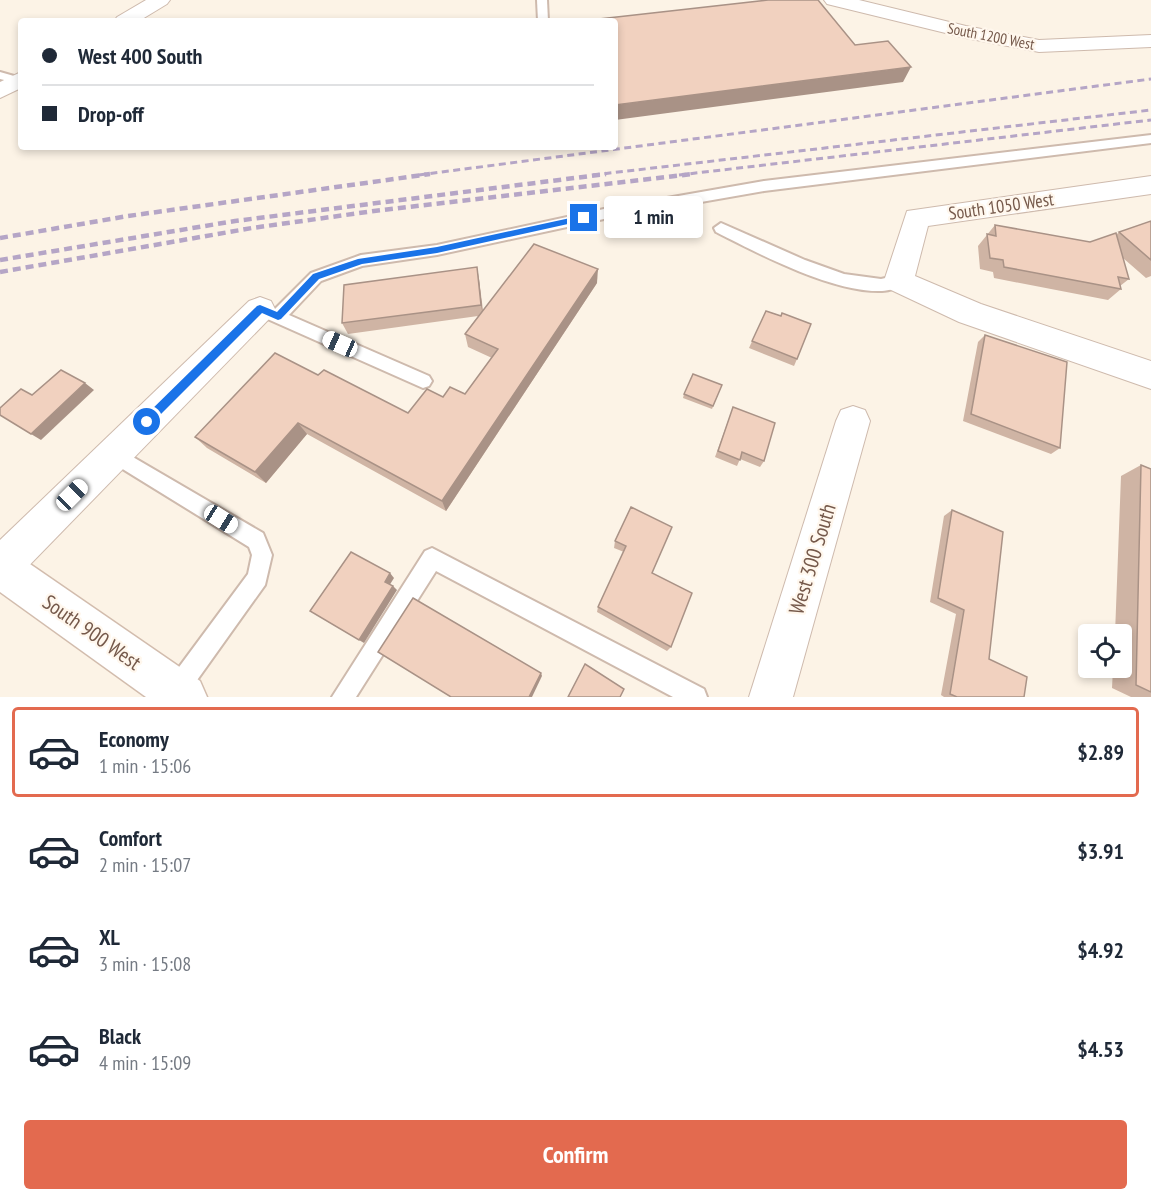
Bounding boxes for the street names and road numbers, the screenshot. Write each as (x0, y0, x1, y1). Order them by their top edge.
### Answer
street label: South 1200 West (946, 18, 1036, 54)
street label: South 1050 West (947, 187, 1055, 225)
street label: West 300 South (782, 500, 842, 618)
street label: South 900 West (38, 588, 147, 676)

